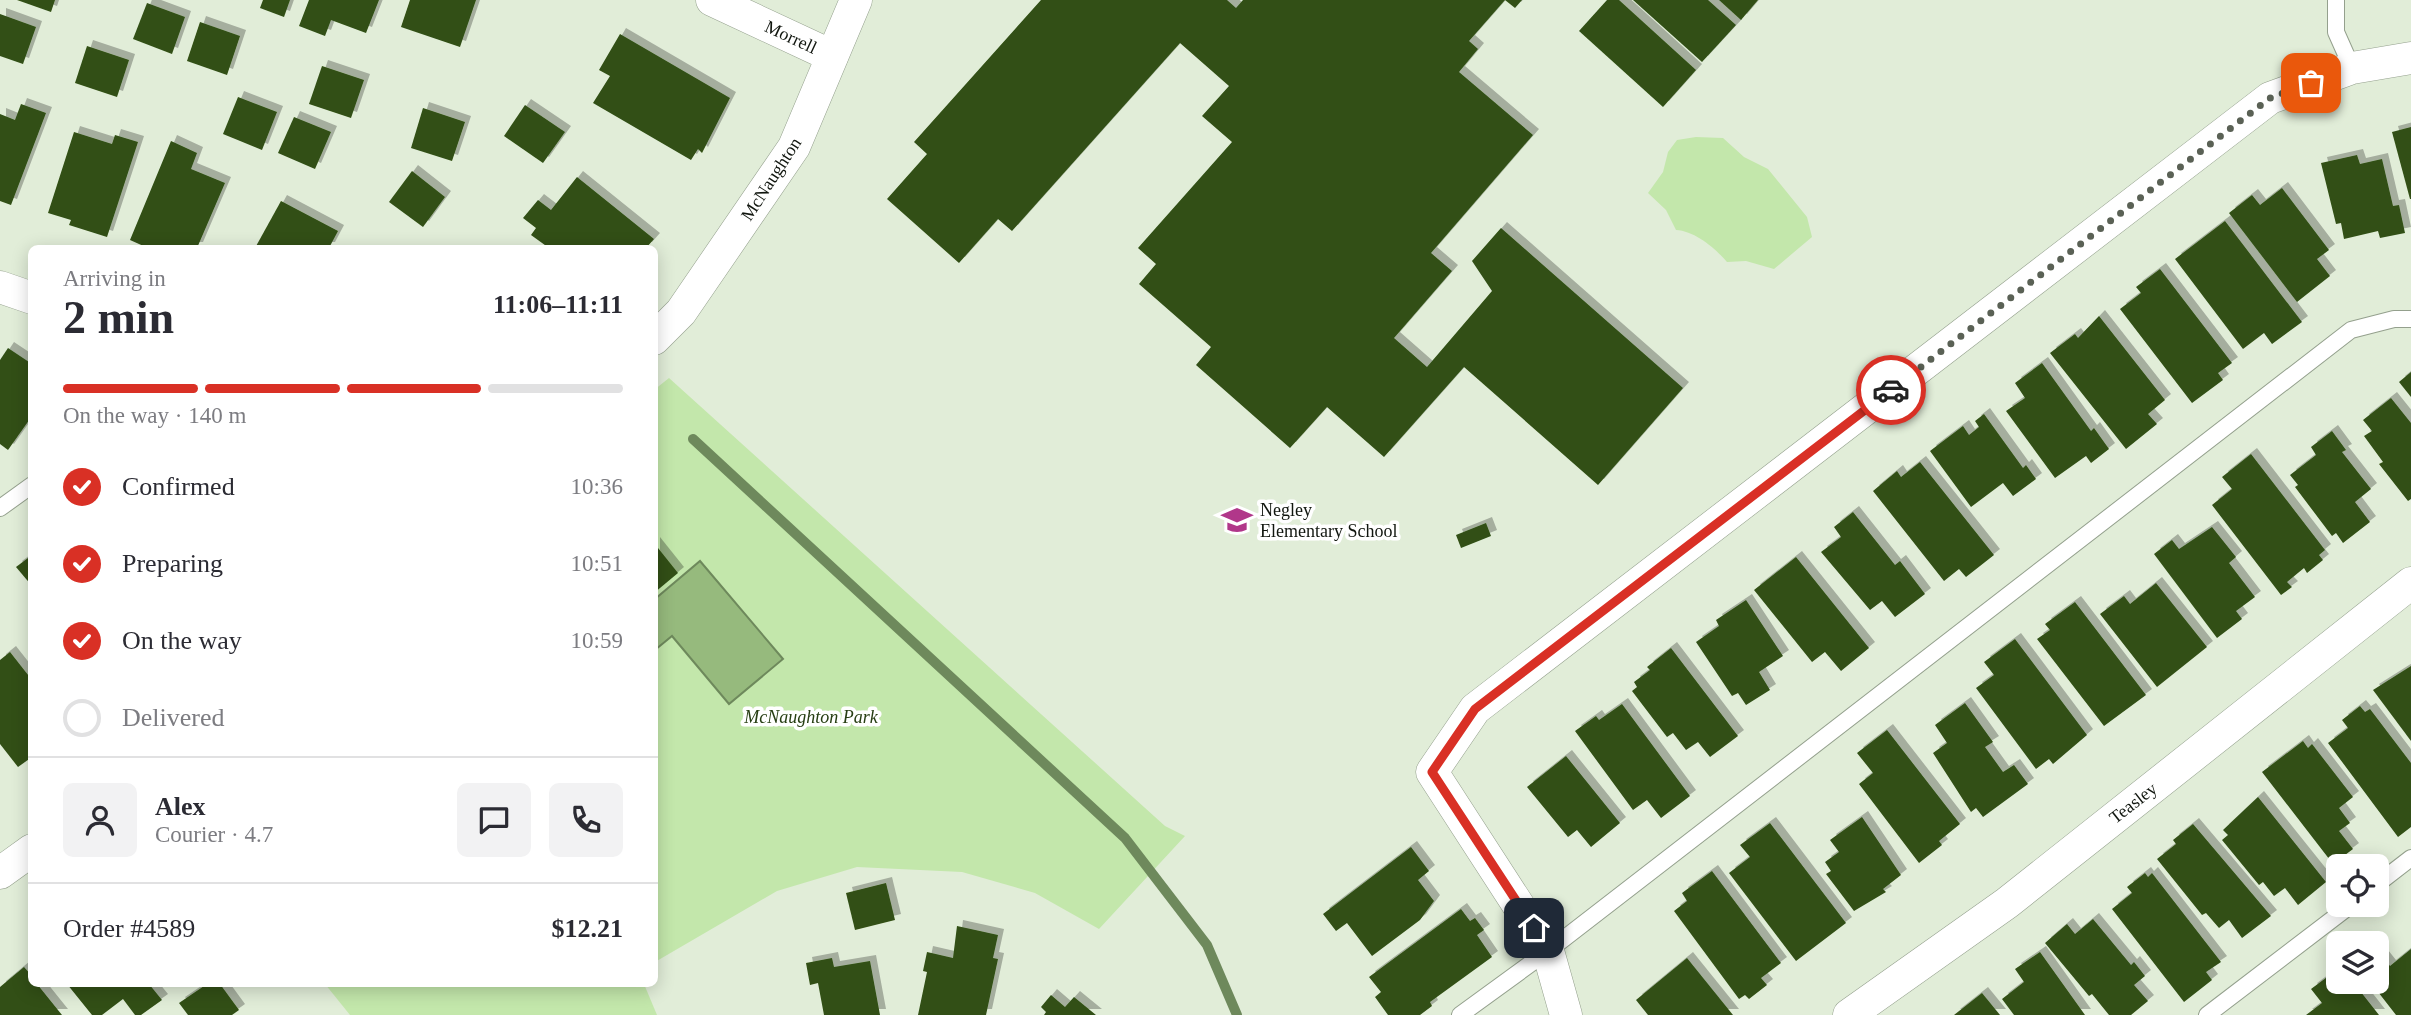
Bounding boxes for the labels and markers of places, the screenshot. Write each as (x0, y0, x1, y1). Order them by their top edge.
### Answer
pin (2281, 53, 2341, 113)
place label: Negley Elementary School (1260, 500, 1397, 541)
school or university icon: Negley Elementary School (1220, 503, 1254, 537)
pin (1504, 898, 1564, 958)

